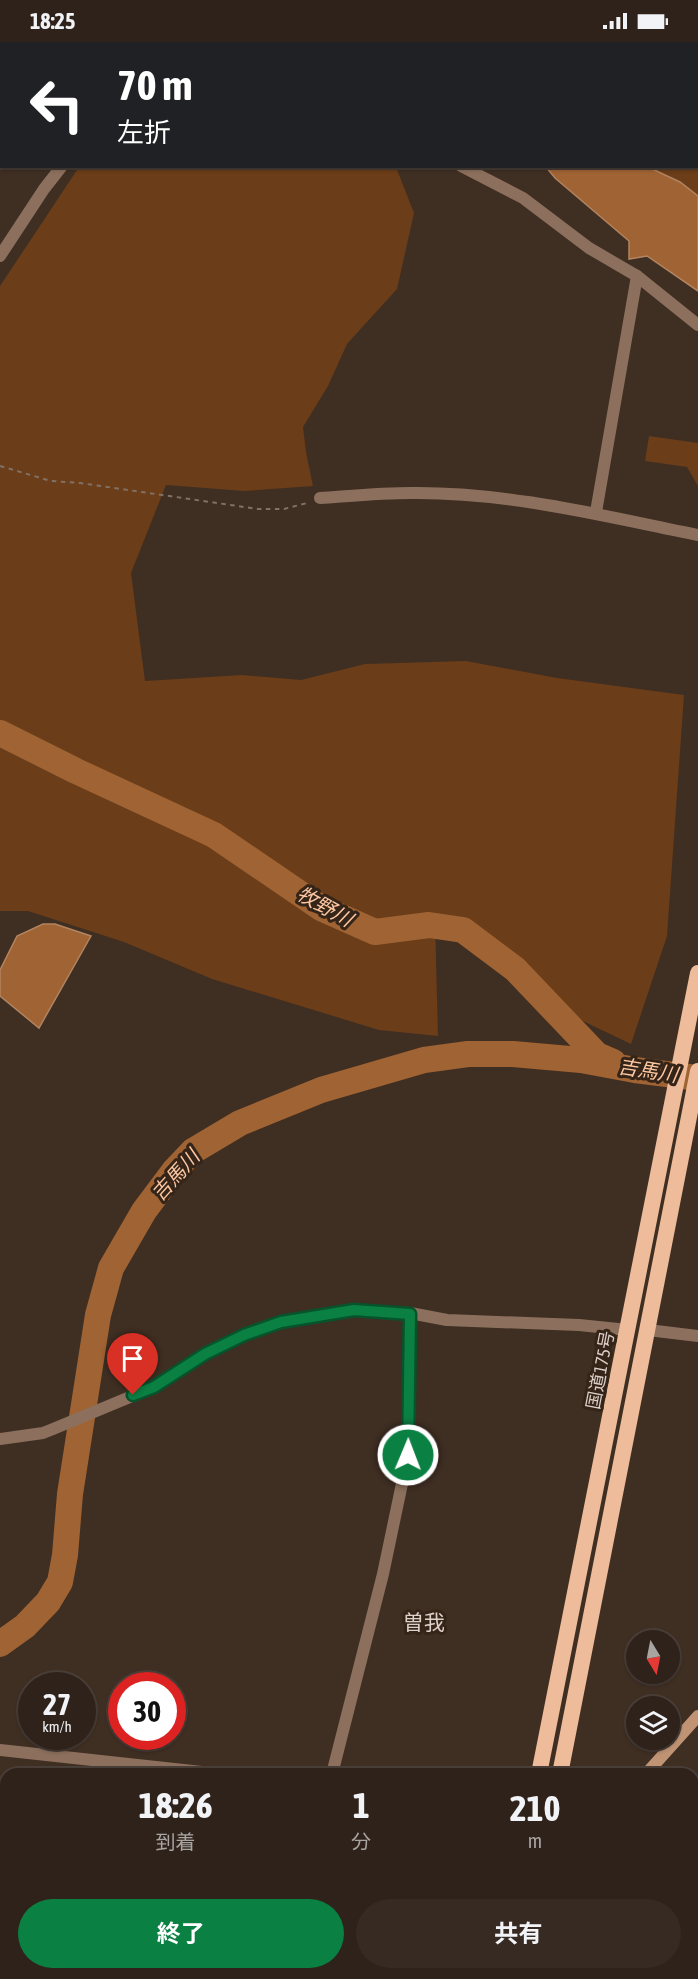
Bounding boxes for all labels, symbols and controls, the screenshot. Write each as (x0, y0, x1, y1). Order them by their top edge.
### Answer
text: 18:25 (30, 8, 75, 34)
text: 70 m (117, 61, 192, 109)
icon: left (18, 66, 96, 144)
text: 左折 (117, 117, 171, 148)
water label: 牧野川 (293, 881, 359, 932)
water label: 吉馬川 (617, 1054, 681, 1086)
water label: 吉馬川 (146, 1144, 205, 1205)
street label: 国道175号 (582, 1329, 618, 1411)
pin (107, 1333, 158, 1395)
icon: arrive (116, 1342, 149, 1375)
position arrow (376, 1423, 440, 1487)
district label: 曽我 (403, 1610, 445, 1634)
north arrow (626, 1630, 680, 1684)
map controls (626, 1630, 680, 1750)
speed limit sign: 30 (108, 1672, 186, 1750)
text: 27 (43, 1687, 71, 1721)
button: layers (626, 1696, 680, 1750)
text: km/h (42, 1718, 72, 1735)
text: 18:26 (139, 1784, 213, 1826)
text: 1 (353, 1784, 370, 1826)
text: 210 (510, 1787, 560, 1829)
text: m (528, 1829, 542, 1852)
text: 到着 (156, 1830, 196, 1853)
text: 分 (351, 1830, 371, 1853)
button: 終了 (18, 1899, 344, 1968)
button: 共有 (356, 1899, 681, 1968)

